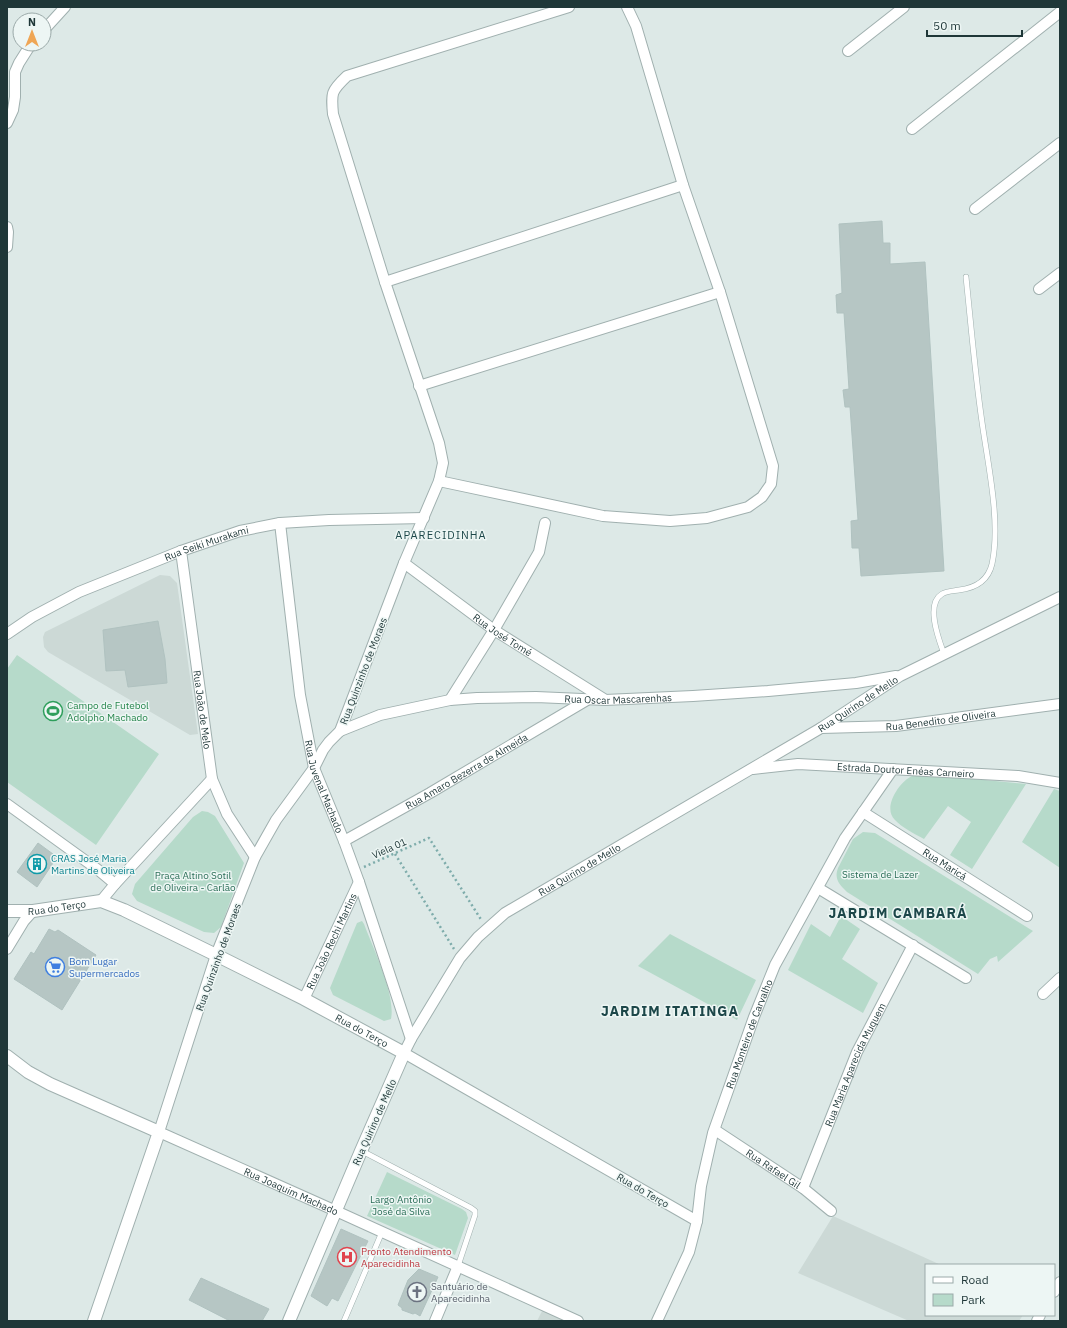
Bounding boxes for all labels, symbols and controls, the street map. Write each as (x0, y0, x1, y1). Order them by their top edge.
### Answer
north arrow (12, 12, 52, 52)
scale bar (927, 12, 1022, 38)
text: N (28, 15, 36, 29)
text: 50 m (933, 18, 961, 33)
street label: Rua Seiki Murakami (162, 523, 250, 564)
district label: APARECIDINHA (395, 528, 487, 542)
street label: Rua José Tomé (470, 611, 535, 660)
street label: Rua Quinzinho de Moraes (337, 616, 390, 727)
street label: Rua João de Melo (190, 669, 214, 750)
street label: Rua Quirino de Mello (815, 673, 901, 735)
street label: Rua Oscar Mascarenhas (564, 691, 672, 707)
place label: Campo de Futebol Adolpho Machado (67, 699, 149, 724)
sports icon: Campo de Futebol Adolpho Machado (42, 700, 64, 722)
street label: Rua Benedito de Oliveira (885, 707, 997, 733)
street label: Rua Amaro Bezerra de Almeida (403, 730, 531, 812)
street label: Rua Juvenal Machado (302, 739, 346, 835)
street label: Estrada Doutor Enéas Carneiro (836, 760, 975, 781)
street label: Viela 01 (370, 835, 409, 862)
street label: Rua Quirino de Mello (536, 841, 623, 899)
street label: Rua Maricá (920, 846, 970, 884)
place label: CRAS José Maria Martins de Oliveira (51, 852, 135, 877)
building icon: CRAS José Maria Martins de Oliveira (26, 853, 48, 875)
park label: Sistema de Lazer (842, 868, 918, 881)
park label: Praça Altino Sotil de Oliveira - Carlão (150, 869, 236, 894)
street label: Rua João Rechi Martins (303, 891, 360, 992)
street label: Rua do Terço (28, 897, 87, 918)
street label: Rua Quinzinho de Moraes (193, 901, 244, 1013)
district label: JARDIM CAMBARÁ (829, 903, 967, 922)
place label: Bom Lugar Supermercados (69, 955, 140, 980)
supermarket icon: Bom Lugar Supermercados (44, 956, 66, 978)
street label: Rua Monteiro de Carvalho (723, 977, 776, 1090)
street label: Rua Maria Aparecida Muquem (822, 1001, 889, 1129)
district label: JARDIM ITATINGA (601, 1002, 739, 1020)
street label: Rua do Terço (333, 1011, 391, 1050)
street label: Rua Quirino de Mello (350, 1077, 399, 1167)
street label: Rua Rafael Gil (743, 1146, 803, 1192)
street label: Rua Joaquim Machado (242, 1165, 341, 1218)
street label: Rua do Terço (614, 1170, 672, 1211)
park label: Largo Antônio José da Silva (370, 1193, 432, 1218)
place label: Pronto Atendimento Aparecidinha (361, 1245, 452, 1270)
hospital icon: Pronto Atendimento Aparecidinha (336, 1246, 358, 1268)
legend (925, 1264, 1055, 1316)
text: Road (961, 1272, 989, 1287)
place label: Santuário de Aparecidinha (431, 1280, 491, 1305)
church icon: Santuário de Aparecidinha (406, 1281, 428, 1303)
text: Park (961, 1292, 986, 1307)

